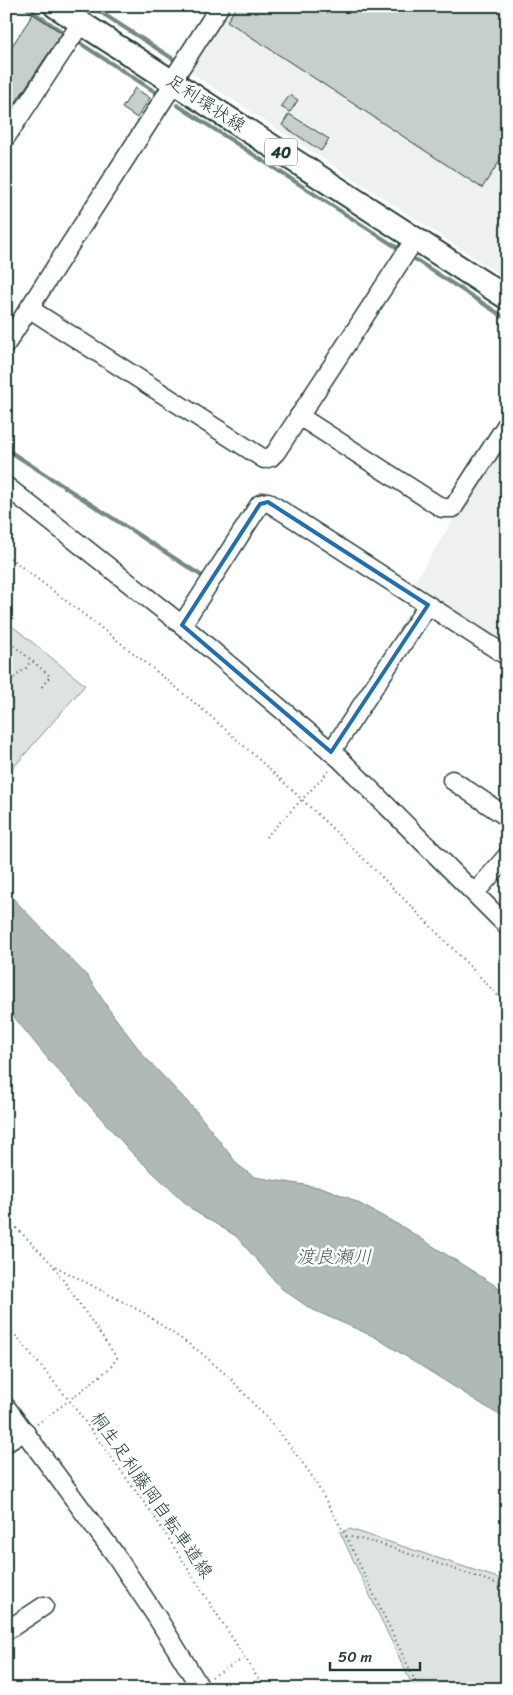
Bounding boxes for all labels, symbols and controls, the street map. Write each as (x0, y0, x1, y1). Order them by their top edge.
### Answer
street label: 足利環状線 (160, 65, 252, 141)
road number: 40 (265, 138, 297, 166)
water label: 渡良瀬川 (296, 1240, 372, 1273)
street label: 桐生足利藤岡自転車道線 (82, 1405, 222, 1585)
scale bar (330, 1640, 420, 1672)
text: 50 m (338, 1644, 373, 1670)

